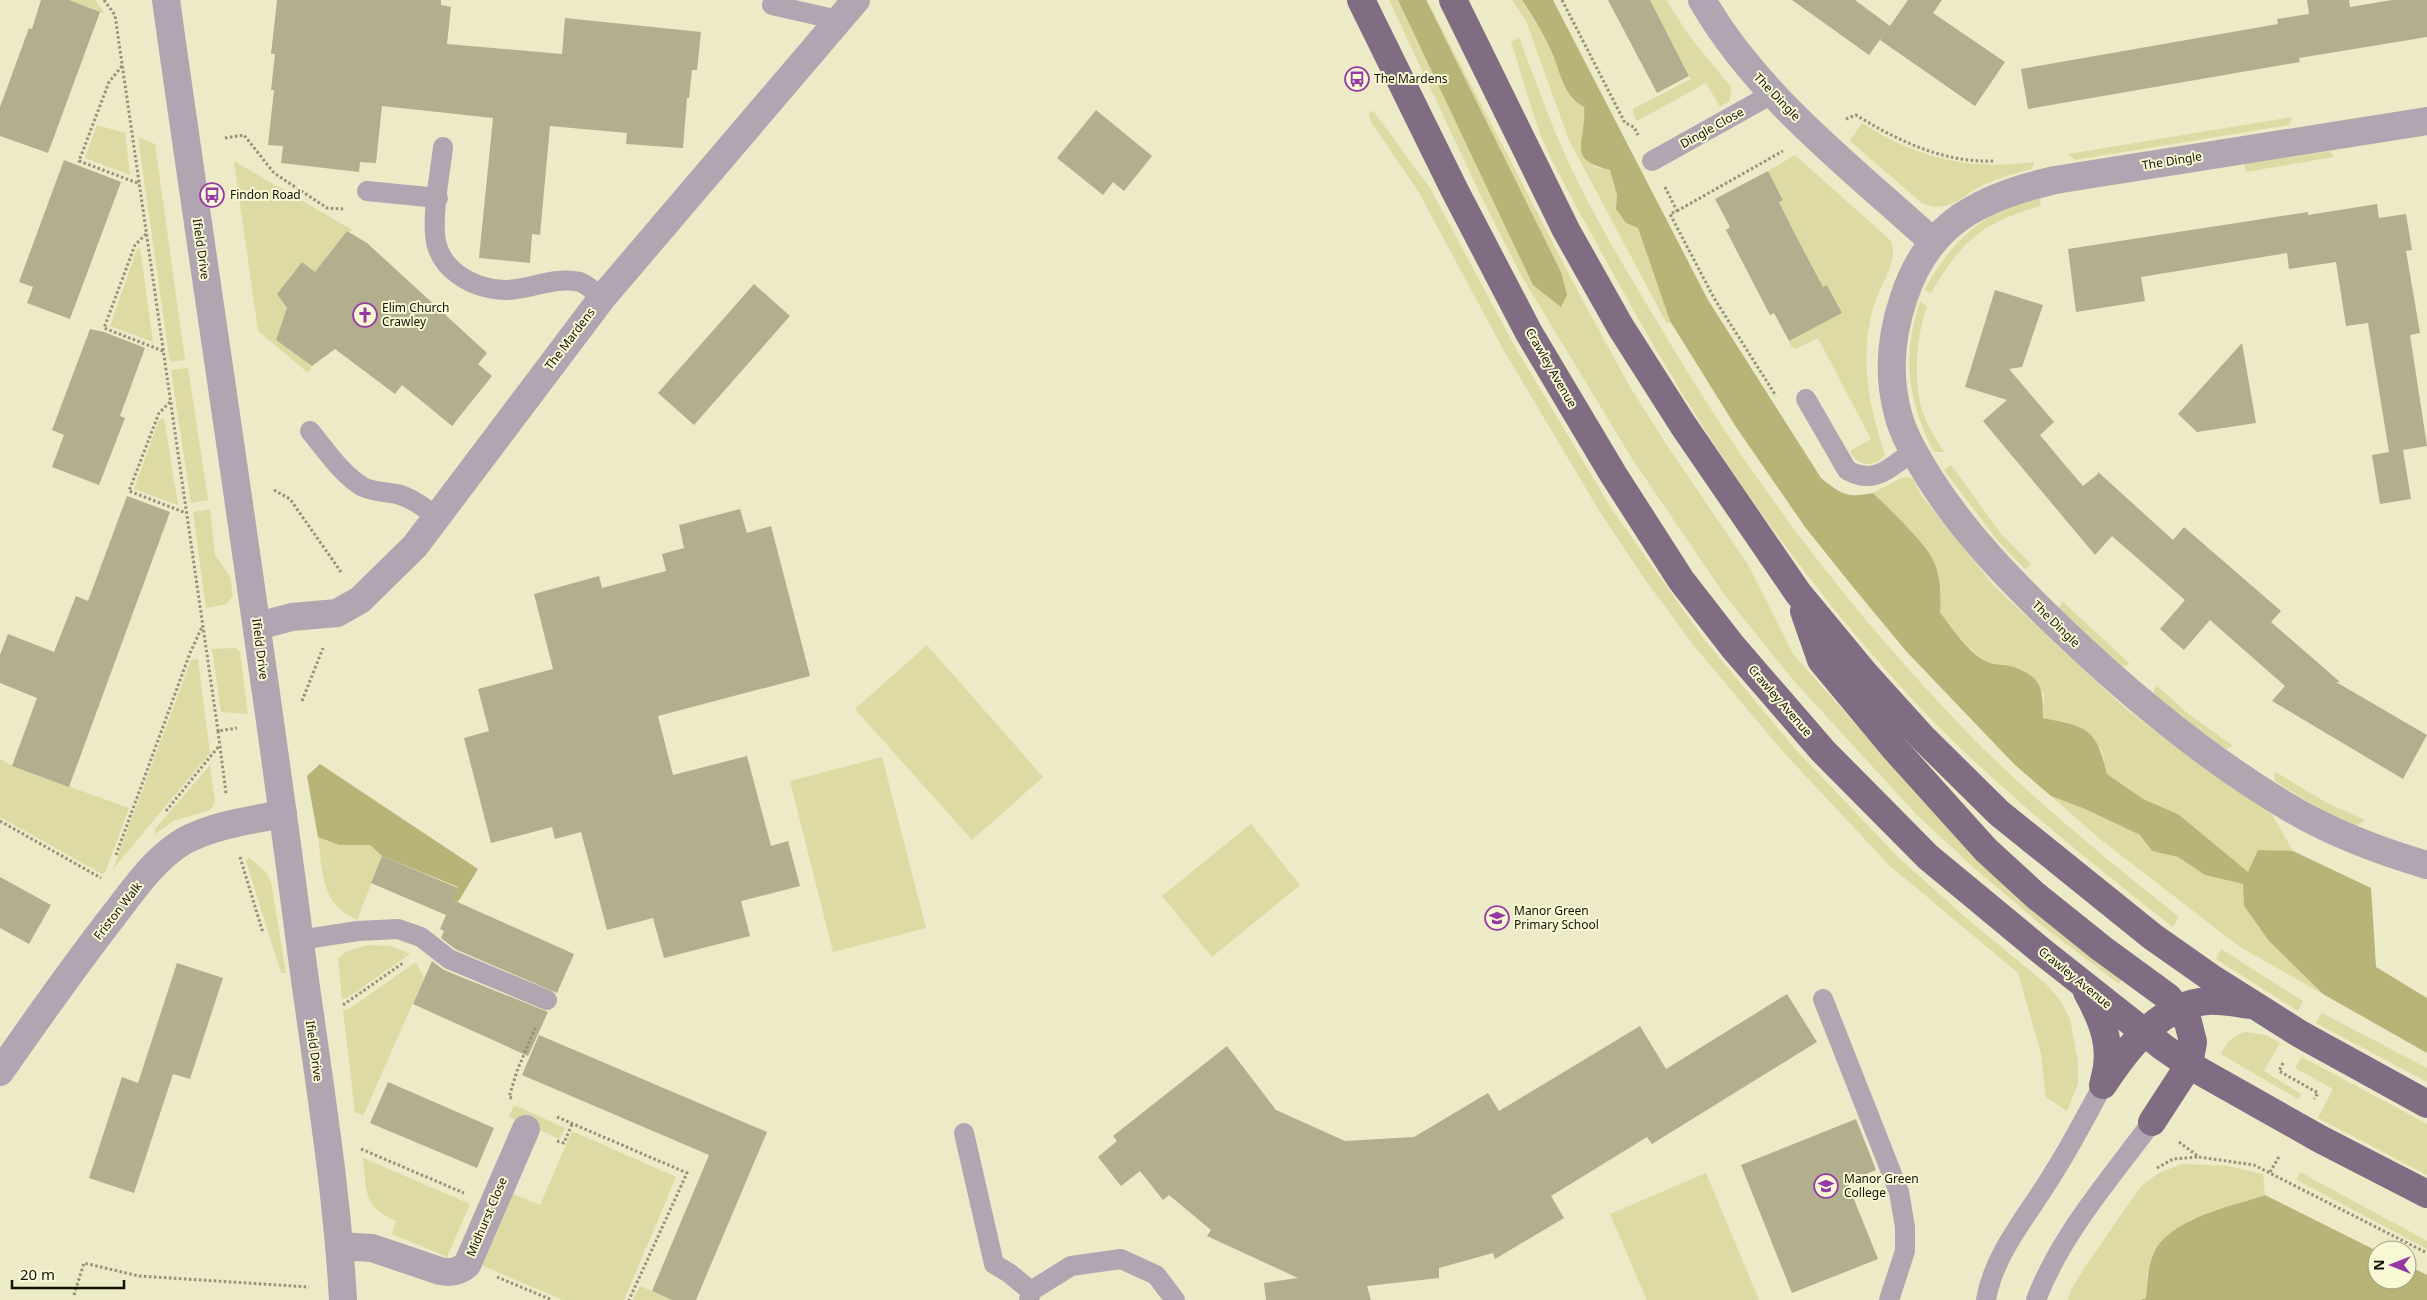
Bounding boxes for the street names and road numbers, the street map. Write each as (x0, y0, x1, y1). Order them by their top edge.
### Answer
street label: The Dingle (1750, 69, 1805, 124)
street label: Dingle Close (1677, 103, 1747, 152)
street label: The Dingle (2141, 147, 2203, 174)
street label: Ifield Drive (189, 217, 214, 281)
street label: The Mardens (541, 304, 599, 373)
street label: Crawley Avenue (1522, 325, 1581, 411)
street label: The Dingle (2029, 597, 2084, 651)
street label: Ifield Drive (248, 617, 273, 681)
street label: Crawley Avenue (1745, 661, 1816, 740)
street label: Friston Walk (90, 878, 146, 943)
street label: Crawley Avenue (2035, 943, 2116, 1013)
street label: Ifield Drive (302, 1019, 327, 1083)
street label: Midhurst Close (462, 1174, 511, 1259)

